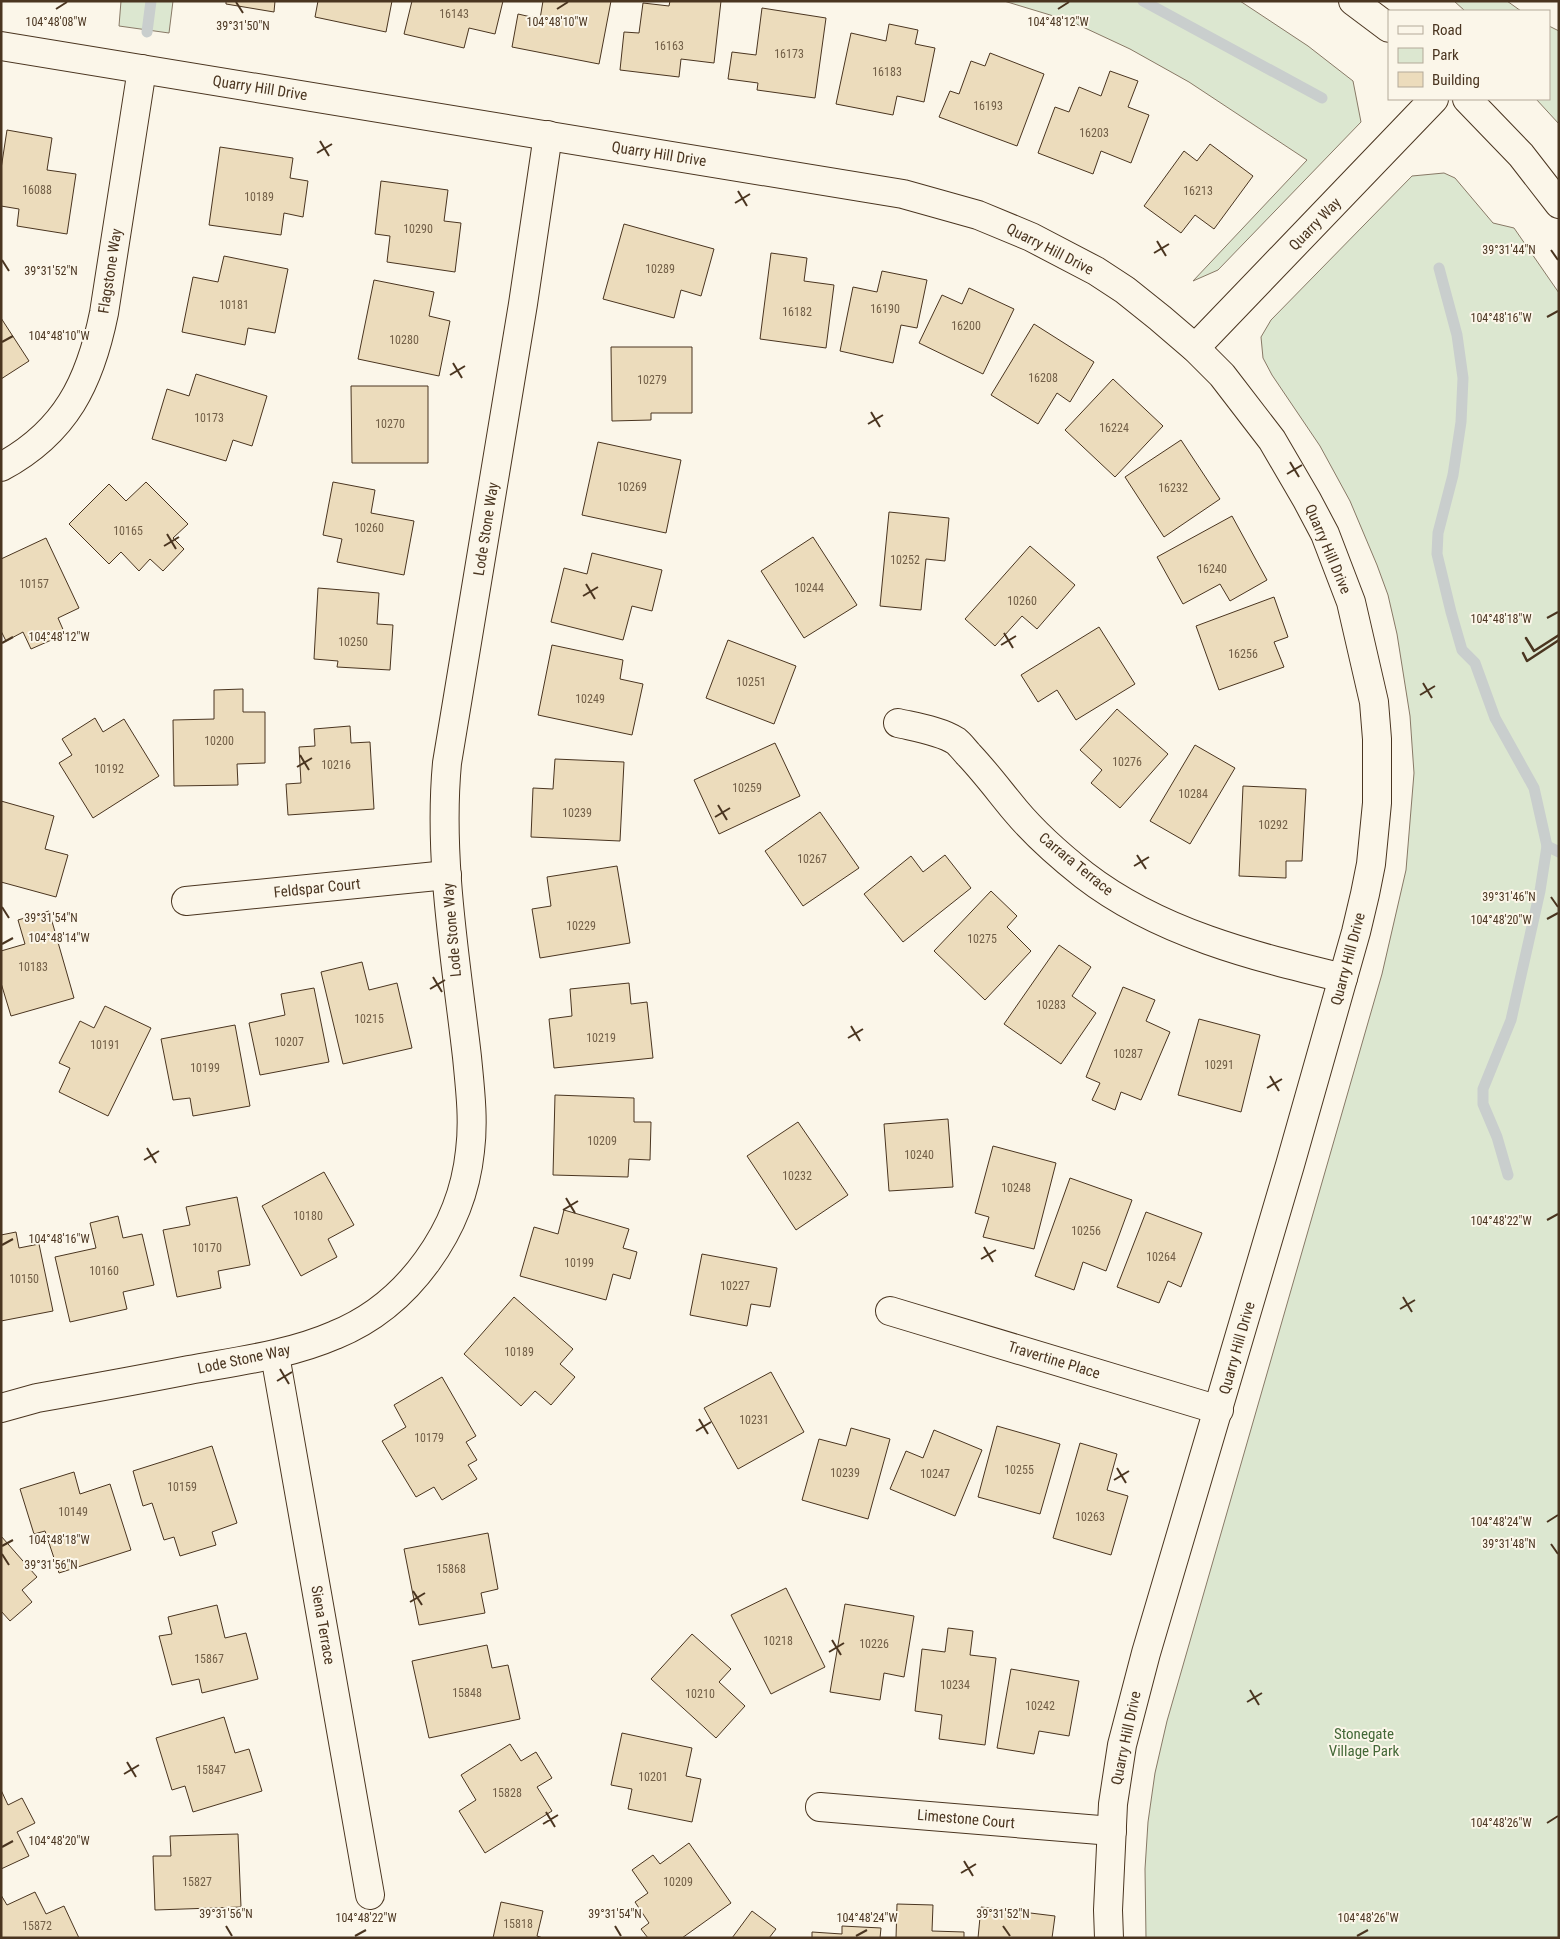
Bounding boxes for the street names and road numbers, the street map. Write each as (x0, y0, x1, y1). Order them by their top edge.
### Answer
street label: Quarry Hill Drive (211, 72, 309, 104)
street label: Quarry Hill Drive (610, 138, 708, 170)
street label: Quarry Way (1285, 194, 1345, 254)
street label: Quarry Hill Drive (1003, 219, 1097, 279)
street label: Flagstone Way (94, 227, 126, 315)
street label: Lode Stone Way (470, 481, 502, 577)
street label: Quarry Hill Drive (1301, 502, 1355, 596)
street label: Carrara Terrace (1035, 829, 1117, 899)
street label: Feldspar Court (273, 874, 361, 902)
street label: Lode Stone Way (439, 882, 465, 978)
street label: Quarry Hill Drive (1327, 911, 1369, 1007)
street label: Quarry Hill Drive (1215, 1300, 1259, 1396)
street label: Travertine Place (1006, 1337, 1102, 1383)
street label: Lode Stone Way (196, 1340, 292, 1378)
street label: Siena Terrace (307, 1584, 339, 1666)
street label: Quarry Hill Drive (1107, 1689, 1145, 1787)
street label: Limestone Court (916, 1806, 1016, 1832)

